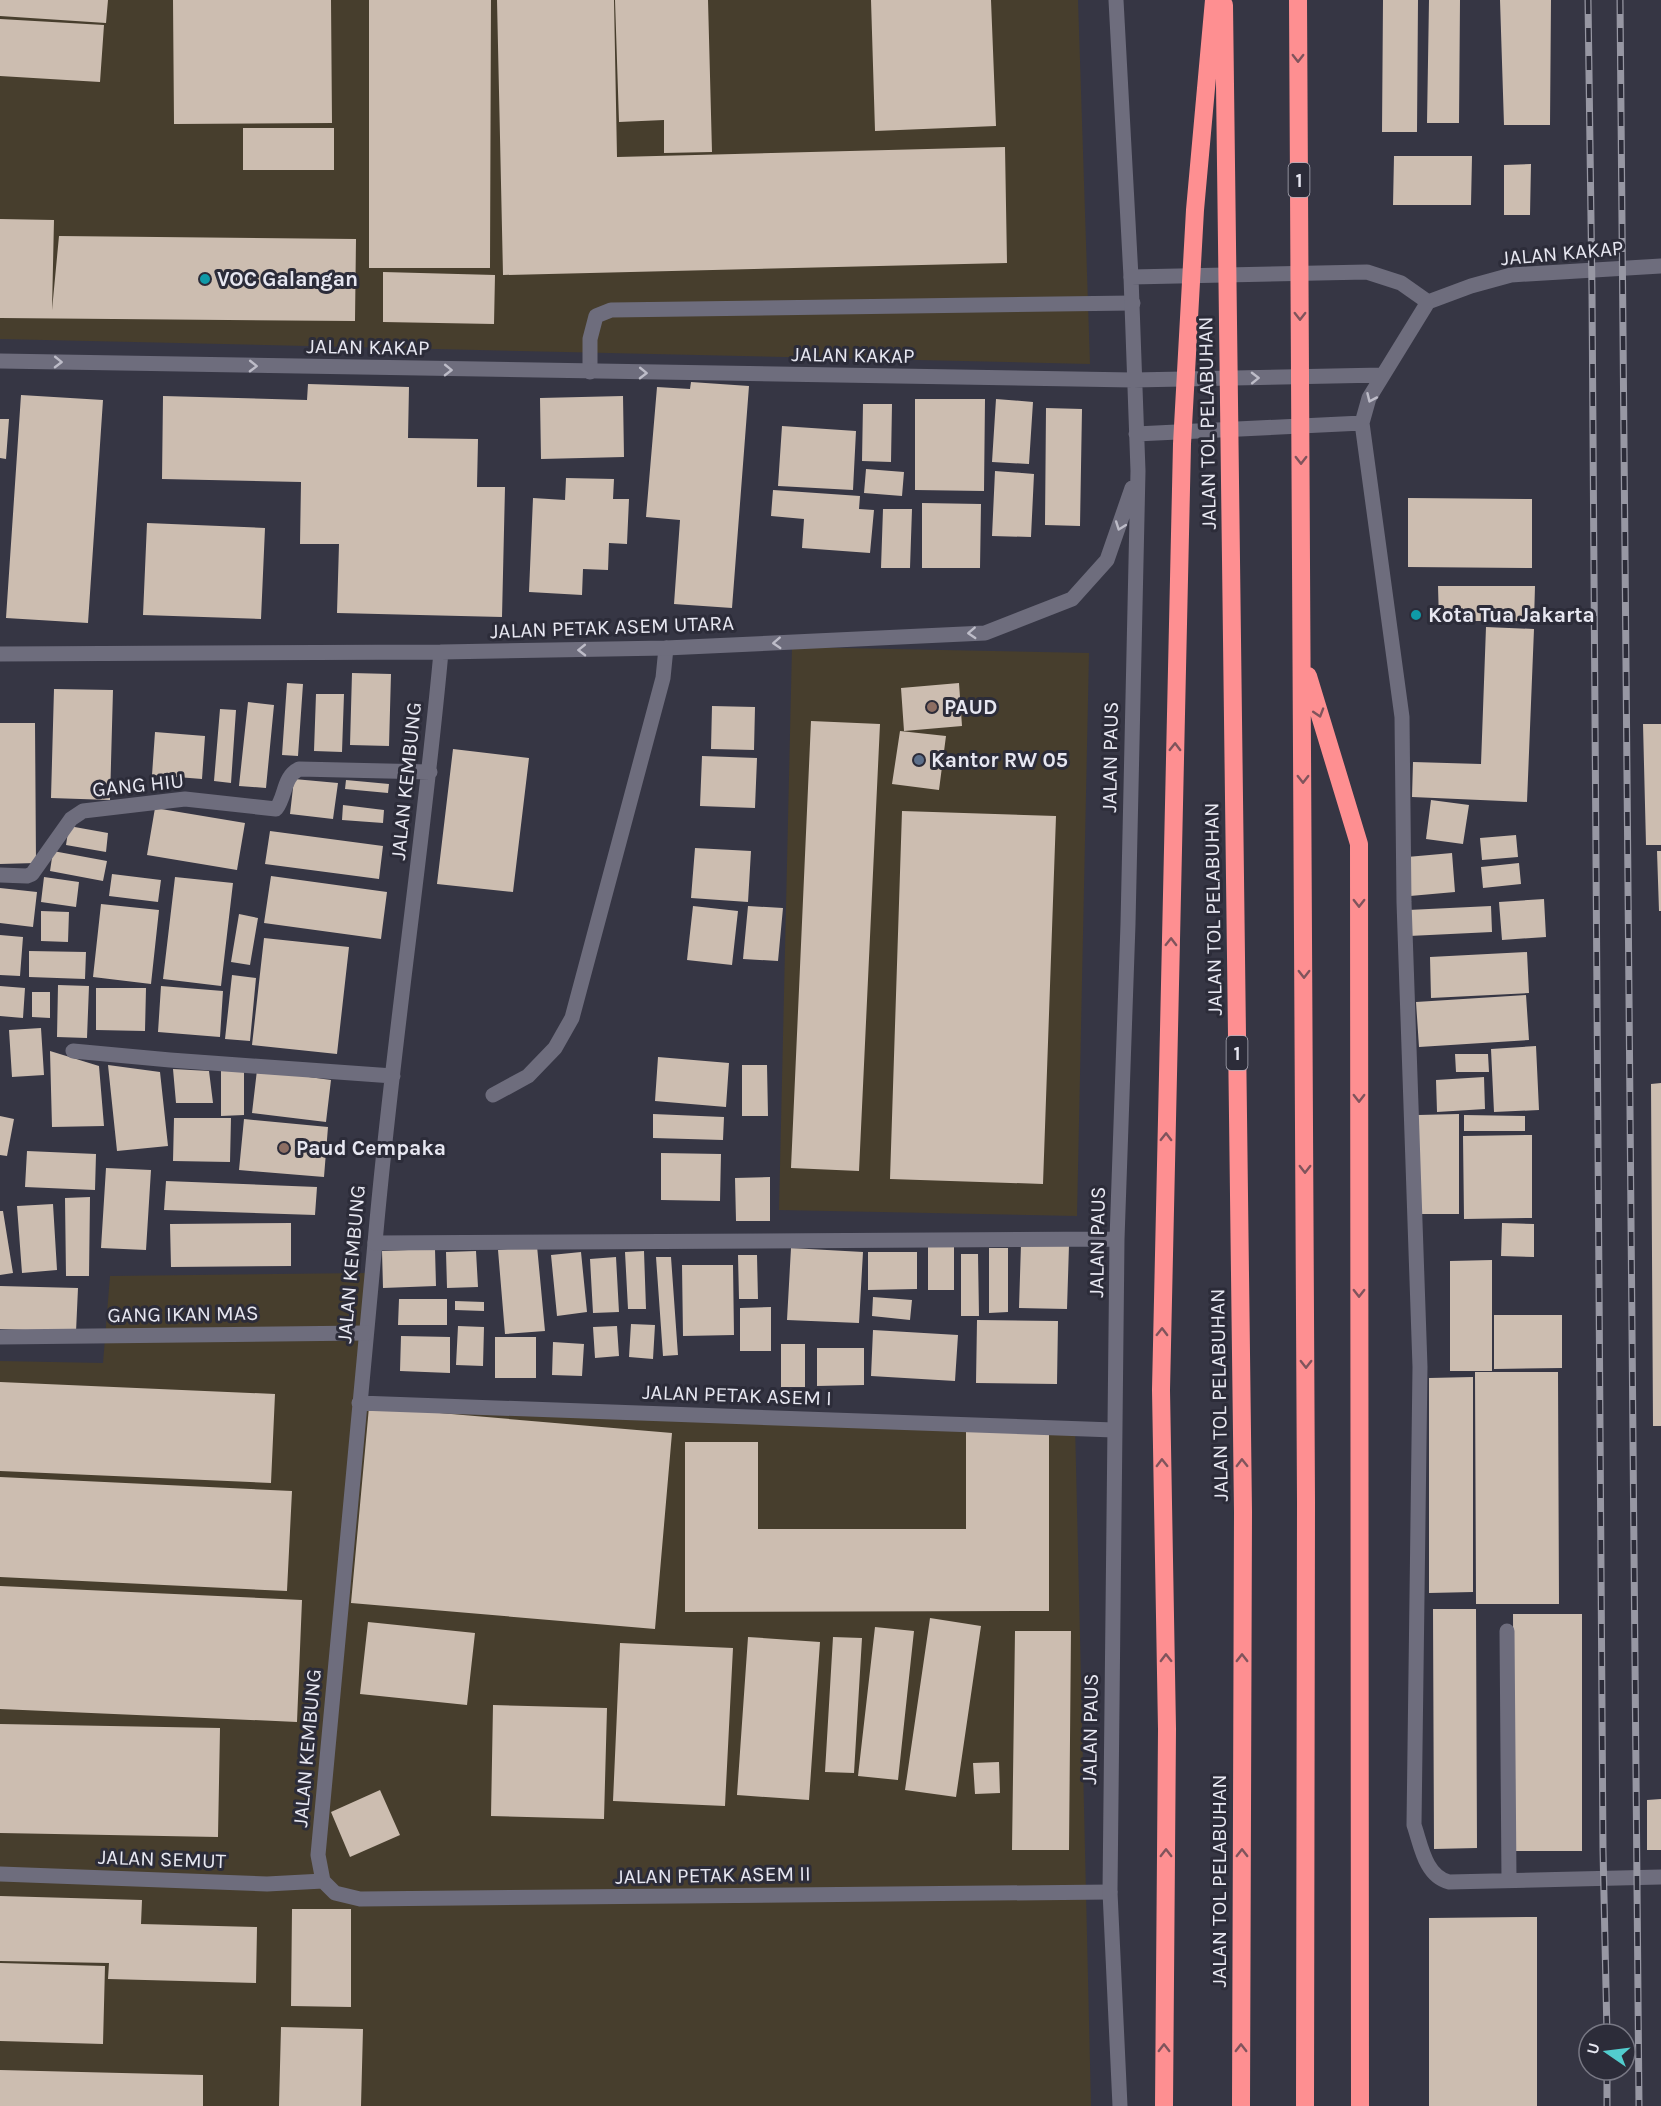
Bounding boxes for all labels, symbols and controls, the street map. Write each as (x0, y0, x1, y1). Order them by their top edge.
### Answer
one-way arrow (1292, 54, 1304, 63)
road number: 1 (1288, 163, 1310, 197)
street label: JALAN KAKAP (1500, 236, 1624, 270)
place label: VOC Galangan (217, 267, 358, 291)
marker: VOC Galangan (198, 272, 212, 286)
one-way arrow (1294, 312, 1306, 321)
street label: JALAN TOL PELABUHAN (1193, 316, 1221, 530)
street label: JALAN KAKAP (306, 334, 430, 360)
street label: JALAN KAKAP (791, 342, 915, 368)
one-way arrow (54, 356, 63, 368)
one-way arrow (249, 360, 258, 372)
one-way arrow (444, 364, 453, 376)
one-way arrow (639, 367, 648, 379)
one-way arrow (1250, 371, 1259, 384)
one-way arrow (1366, 392, 1378, 403)
one-way arrow (1295, 455, 1307, 464)
one-way arrow (1114, 520, 1127, 531)
place label: Kota Tua Jakarta (1428, 603, 1595, 627)
marker: Kota Tua Jakarta (1409, 608, 1423, 622)
street label: JALAN PETAK ASEM UTARA (489, 611, 735, 643)
one-way arrow (967, 627, 976, 640)
one-way arrow (773, 636, 782, 649)
one-way arrow (578, 643, 587, 656)
place label: PAUD (944, 695, 997, 719)
marker: PAUD (925, 700, 939, 714)
street label: JALAN KEMBUNG (386, 701, 426, 861)
street label: JALAN PAUS (1097, 701, 1123, 813)
one-way arrow (1312, 707, 1325, 718)
one-way arrow (1169, 743, 1181, 752)
place label: Kantor RW 05 (931, 748, 1068, 772)
marker: Kantor RW 05 (912, 753, 926, 767)
street label: GANG HIU (91, 768, 185, 802)
one-way arrow (1297, 774, 1309, 783)
street label: JALAN TOL PELABUHAN (1199, 802, 1227, 1016)
one-way arrow (1353, 898, 1365, 907)
one-way arrow (1164, 937, 1177, 946)
one-way arrow (1298, 969, 1310, 978)
road number: 1 (1226, 1036, 1248, 1070)
one-way arrow (1353, 1093, 1365, 1102)
one-way arrow (1160, 1132, 1173, 1141)
place label: Paud Cempaka (296, 1136, 446, 1160)
marker: Paud Cempaka (277, 1141, 291, 1155)
one-way arrow (1299, 1164, 1311, 1173)
street label: JALAN KEMBUNG (332, 1184, 370, 1344)
street label: JALAN PAUS (1084, 1186, 1110, 1298)
street label: JALAN TOL PELABUHAN (1205, 1288, 1233, 1502)
one-way arrow (1353, 1288, 1365, 1297)
street label: GANG IKAN MAS (107, 1301, 259, 1327)
one-way arrow (1156, 1327, 1168, 1336)
one-way arrow (1300, 1359, 1312, 1368)
street label: JALAN PETAK ASEM I (642, 1380, 832, 1410)
one-way arrow (1156, 1458, 1168, 1467)
one-way arrow (1236, 1458, 1248, 1467)
one-way arrow (1159, 1653, 1172, 1662)
one-way arrow (1236, 1653, 1248, 1662)
street label: JALAN KEMBUNG (288, 1668, 326, 1828)
street label: JALAN PAUS (1077, 1673, 1103, 1785)
street label: JALAN TOL PELABUHAN (1207, 1774, 1231, 1988)
street label: JALAN SEMUT (97, 1845, 227, 1873)
one-way arrow (1160, 1848, 1172, 1857)
one-way arrow (1236, 1848, 1248, 1857)
street label: JALAN PETAK ASEM II (615, 1861, 811, 1889)
north arrow (1577, 2022, 1637, 2082)
text: U (1582, 2041, 1603, 2056)
one-way arrow (1158, 2043, 1170, 2052)
one-way arrow (1235, 2043, 1247, 2052)

